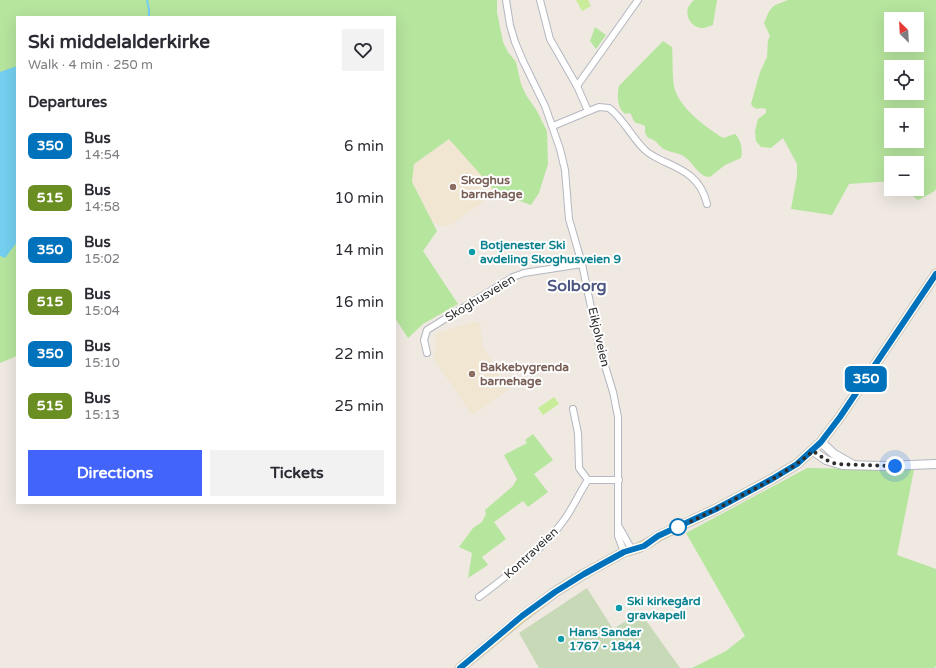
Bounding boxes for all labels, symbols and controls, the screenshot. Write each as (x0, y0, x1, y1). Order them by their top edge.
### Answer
north arrow (884, 12, 924, 52)
map controls (884, 12, 924, 196)
button: heart (342, 29, 384, 71)
text: Ski middelalderkirke (28, 31, 210, 53)
text: Walk · 4 min · 250 m (28, 57, 153, 73)
button: locate (884, 60, 924, 100)
text: Departures (28, 93, 107, 111)
button: + (884, 108, 924, 148)
text: Bus (84, 129, 111, 147)
text: 350 (37, 137, 63, 154)
text: 6 min (344, 137, 384, 155)
text: 14:54 (84, 147, 120, 163)
button: − (884, 156, 924, 196)
place label: Skoghus barnehage (461, 173, 523, 202)
text: Bus (84, 181, 111, 199)
marker: Skoghus barnehage (448, 182, 458, 192)
text: 515 (37, 189, 63, 206)
text: 10 min (335, 189, 384, 207)
text: 14:58 (84, 199, 120, 215)
text: Bus (84, 233, 111, 251)
place label: Botjenester Ski avdeling Skoghusveien 9 (480, 238, 621, 267)
text: 350 (37, 241, 63, 258)
text: 14 min (335, 241, 384, 259)
marker: Botjenester Ski avdeling Skoghusveien 9 (467, 247, 477, 257)
text: 15:02 (84, 251, 120, 267)
street label: Skoghusveien (443, 272, 517, 324)
district label: Solborg (547, 276, 607, 296)
text: Bus (84, 285, 111, 303)
text: 515 (37, 293, 63, 310)
text: 16 min (335, 293, 384, 311)
text: 15:04 (84, 303, 120, 319)
street label: Eikjolveien (585, 306, 613, 368)
text: Bus (84, 337, 111, 355)
text: 350 (37, 345, 63, 362)
text: 22 min (335, 345, 384, 363)
text: 15:10 (84, 355, 120, 371)
place label: Bakkebygrenda barnehage (480, 360, 569, 389)
line badge: 350 (843, 366, 889, 392)
marker: Bakkebygrenda barnehage (467, 369, 477, 379)
text: 350 (853, 370, 879, 387)
text: Bus (84, 389, 111, 407)
text: 515 (37, 397, 63, 414)
text: 25 min (335, 397, 384, 415)
text: 15:13 (84, 407, 120, 423)
button: Directions (28, 450, 202, 496)
button: Tickets (210, 450, 384, 496)
your location (885, 456, 905, 476)
unlabelled marker (669, 518, 687, 536)
street label: Kontraveien (501, 525, 561, 581)
place label: Ski kirkegård gravkapell (627, 594, 701, 623)
marker: Ski kirkegård gravkapell (614, 603, 624, 613)
place label: Hans Sander 1767 - 1844 (569, 625, 642, 653)
marker: Hans Sander 1767 - 1844 (556, 634, 566, 644)

